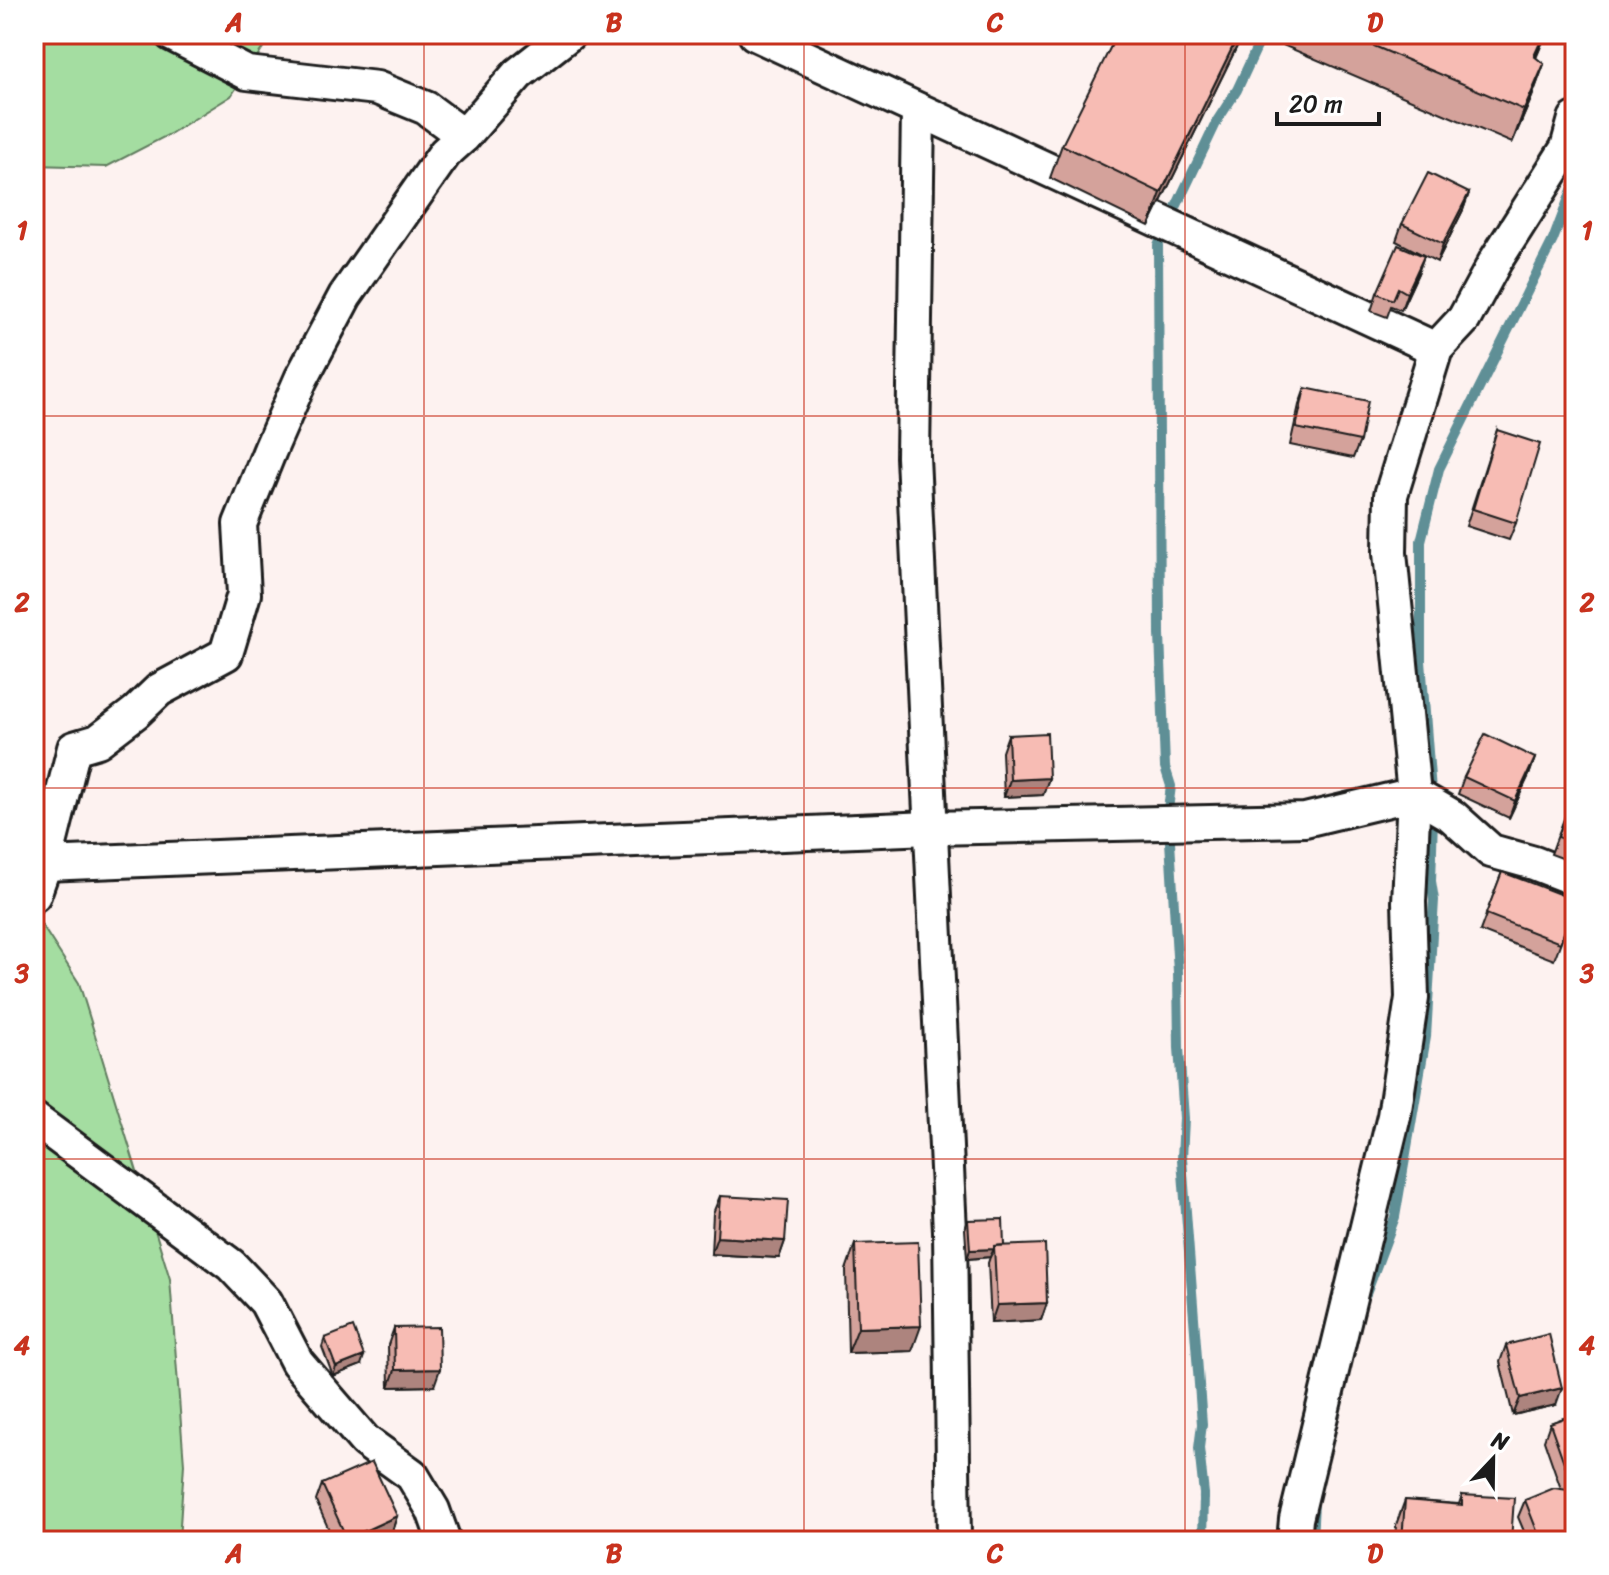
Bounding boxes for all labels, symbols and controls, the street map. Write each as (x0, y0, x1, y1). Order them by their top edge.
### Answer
text: A (224, 0, 243, 45)
text: B (606, 0, 623, 45)
text: C (986, 0, 1004, 45)
text: D (1367, 0, 1383, 45)
scale bar (1277, 76, 1379, 126)
text: 20 m (1289, 83, 1343, 125)
text: 1 (16, 207, 28, 253)
text: 1 (1581, 207, 1593, 253)
text: 2 (13, 579, 30, 625)
text: 2 (1578, 579, 1595, 625)
text: 3 (14, 950, 30, 996)
text: 3 (1579, 950, 1595, 996)
text: 4 (14, 1322, 30, 1368)
text: 4 (1579, 1322, 1595, 1368)
north arrow (1453, 1419, 1533, 1499)
text: N (1485, 1420, 1515, 1462)
text: A (224, 1530, 243, 1575)
text: B (606, 1530, 623, 1575)
text: C (986, 1530, 1004, 1575)
text: D (1367, 1530, 1383, 1575)

